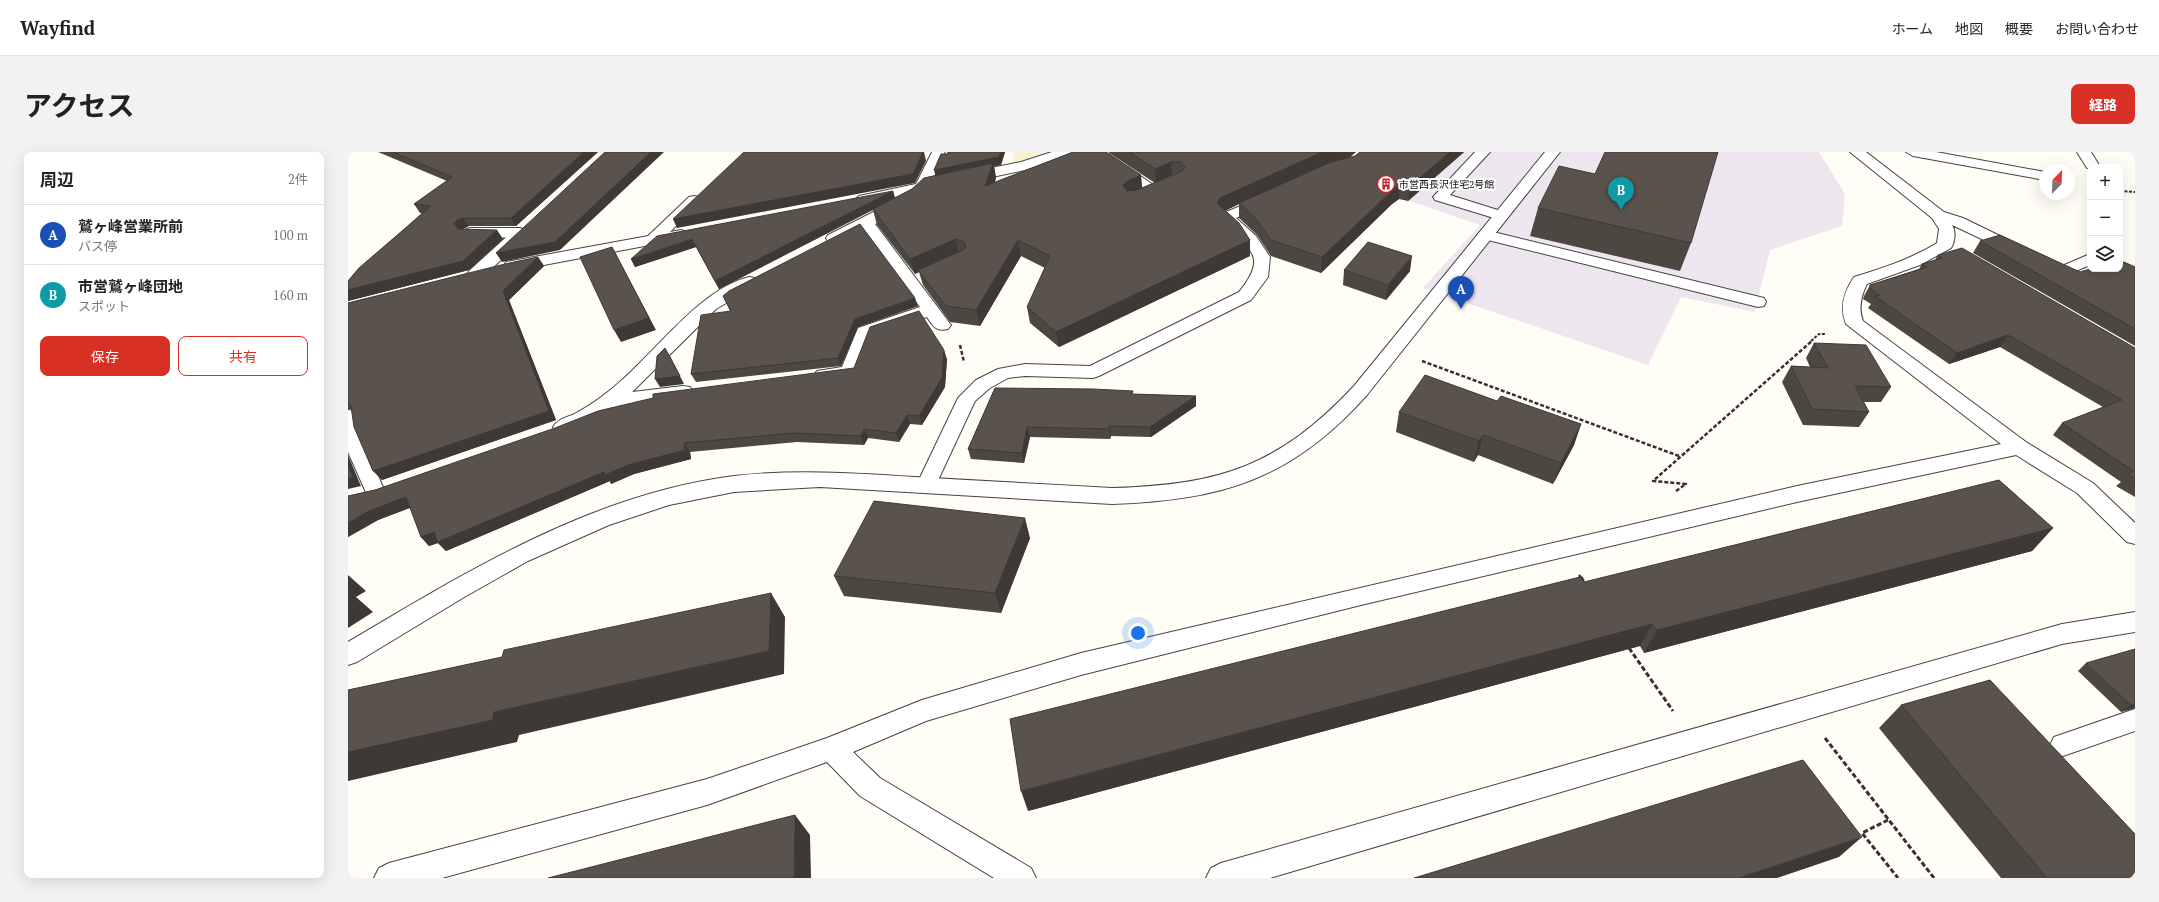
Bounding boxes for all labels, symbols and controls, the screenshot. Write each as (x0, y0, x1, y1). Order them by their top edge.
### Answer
text: Wayfind (20, 15, 95, 40)
text: ホーム (1891, 19, 1933, 38)
text: 地図 (1955, 19, 1983, 38)
text: 概要 (2005, 19, 2033, 38)
text: お問い合わせ (2055, 19, 2139, 38)
button: 経路 (2071, 84, 2135, 124)
text: アクセス (24, 87, 135, 124)
north arrow (2039, 164, 2075, 200)
map controls (2087, 164, 2123, 272)
button: + (2087, 164, 2123, 200)
text: 周辺 (40, 168, 74, 191)
text: 2件 (288, 170, 308, 188)
building icon: 市営西長沢住宅2号館 (1376, 174, 1396, 194)
pin: B (1608, 177, 1634, 210)
place label: 市営西長沢住宅2号館 (1399, 178, 1494, 191)
button: − (2087, 200, 2123, 236)
text: 鷲ヶ峰営業所前 (78, 216, 183, 236)
text: A (48, 226, 58, 244)
text: 100 m (273, 226, 308, 244)
button: layers (2087, 236, 2123, 272)
text: バス停 (78, 237, 117, 255)
text: 市営鷲ヶ峰団地 (78, 276, 183, 296)
pin: A (1448, 276, 1474, 309)
text: B (49, 286, 57, 304)
text: 160 m (273, 286, 308, 304)
text: スポット (78, 297, 130, 315)
button: 保存 (40, 336, 170, 376)
button: 共有 (178, 336, 308, 376)
your location (1128, 623, 1148, 643)

